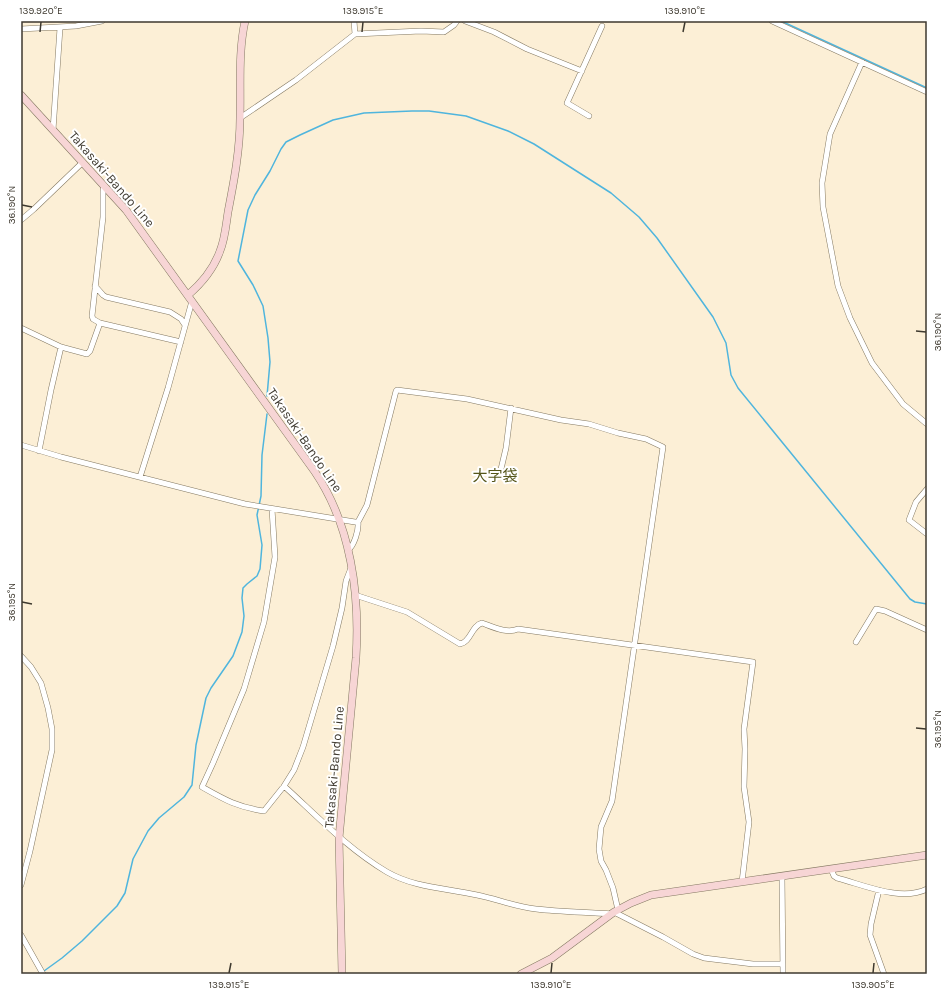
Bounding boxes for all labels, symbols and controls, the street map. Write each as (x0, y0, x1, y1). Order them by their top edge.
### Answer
text: 139.920°E (19, 5, 63, 17)
text: 139.915°E (343, 5, 383, 17)
text: 139.910°E (665, 5, 705, 17)
street label: Takasaki-Bando Line (66, 128, 158, 230)
text: 36.190°N (6, 186, 18, 224)
text: 36.190°N (932, 313, 944, 351)
street label: Takasaki-Bando Line (265, 385, 346, 495)
district label: 大字袋 (472, 467, 518, 485)
text: 36.195°N (6, 583, 18, 621)
street label: Takasaki-Bando Line (321, 705, 347, 829)
text: 36.195°N (932, 710, 944, 748)
text: 139.915°E (209, 979, 249, 991)
text: 139.910°E (531, 979, 571, 991)
text: 139.905°E (851, 979, 895, 991)

